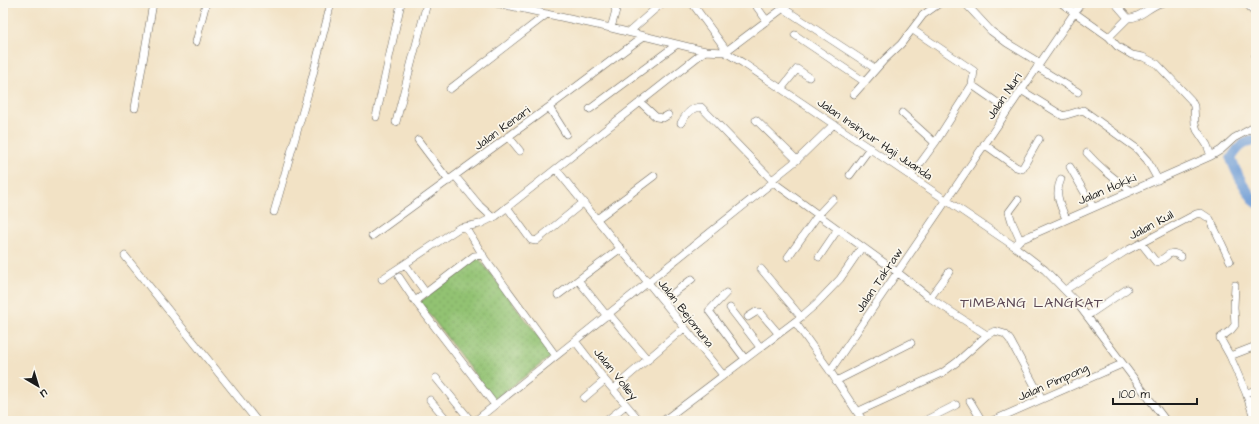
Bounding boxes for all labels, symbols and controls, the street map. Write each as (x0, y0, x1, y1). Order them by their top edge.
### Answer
street label: Jalan Nuri (982, 69, 1026, 123)
street label: Jalan Insinyur Haji Juanda (813, 94, 936, 185)
street label: Jalan Kenari (471, 102, 534, 155)
street label: Jalan Hokki (1075, 169, 1139, 209)
street label: Jalan Kuil (1126, 207, 1177, 244)
street label: Jalan Takraw (851, 244, 907, 316)
street label: Jalan Bejomuna (653, 275, 718, 351)
district label: TIMBANG LANGKAT (960, 293, 1104, 313)
street label: Jalan Volley (589, 345, 642, 405)
street label: Jalan Pimpong (1015, 359, 1092, 407)
north arrow (18, 366, 58, 406)
scale bar (1113, 380, 1197, 406)
text: U (37, 385, 52, 401)
text: 100 m (1119, 386, 1150, 403)

